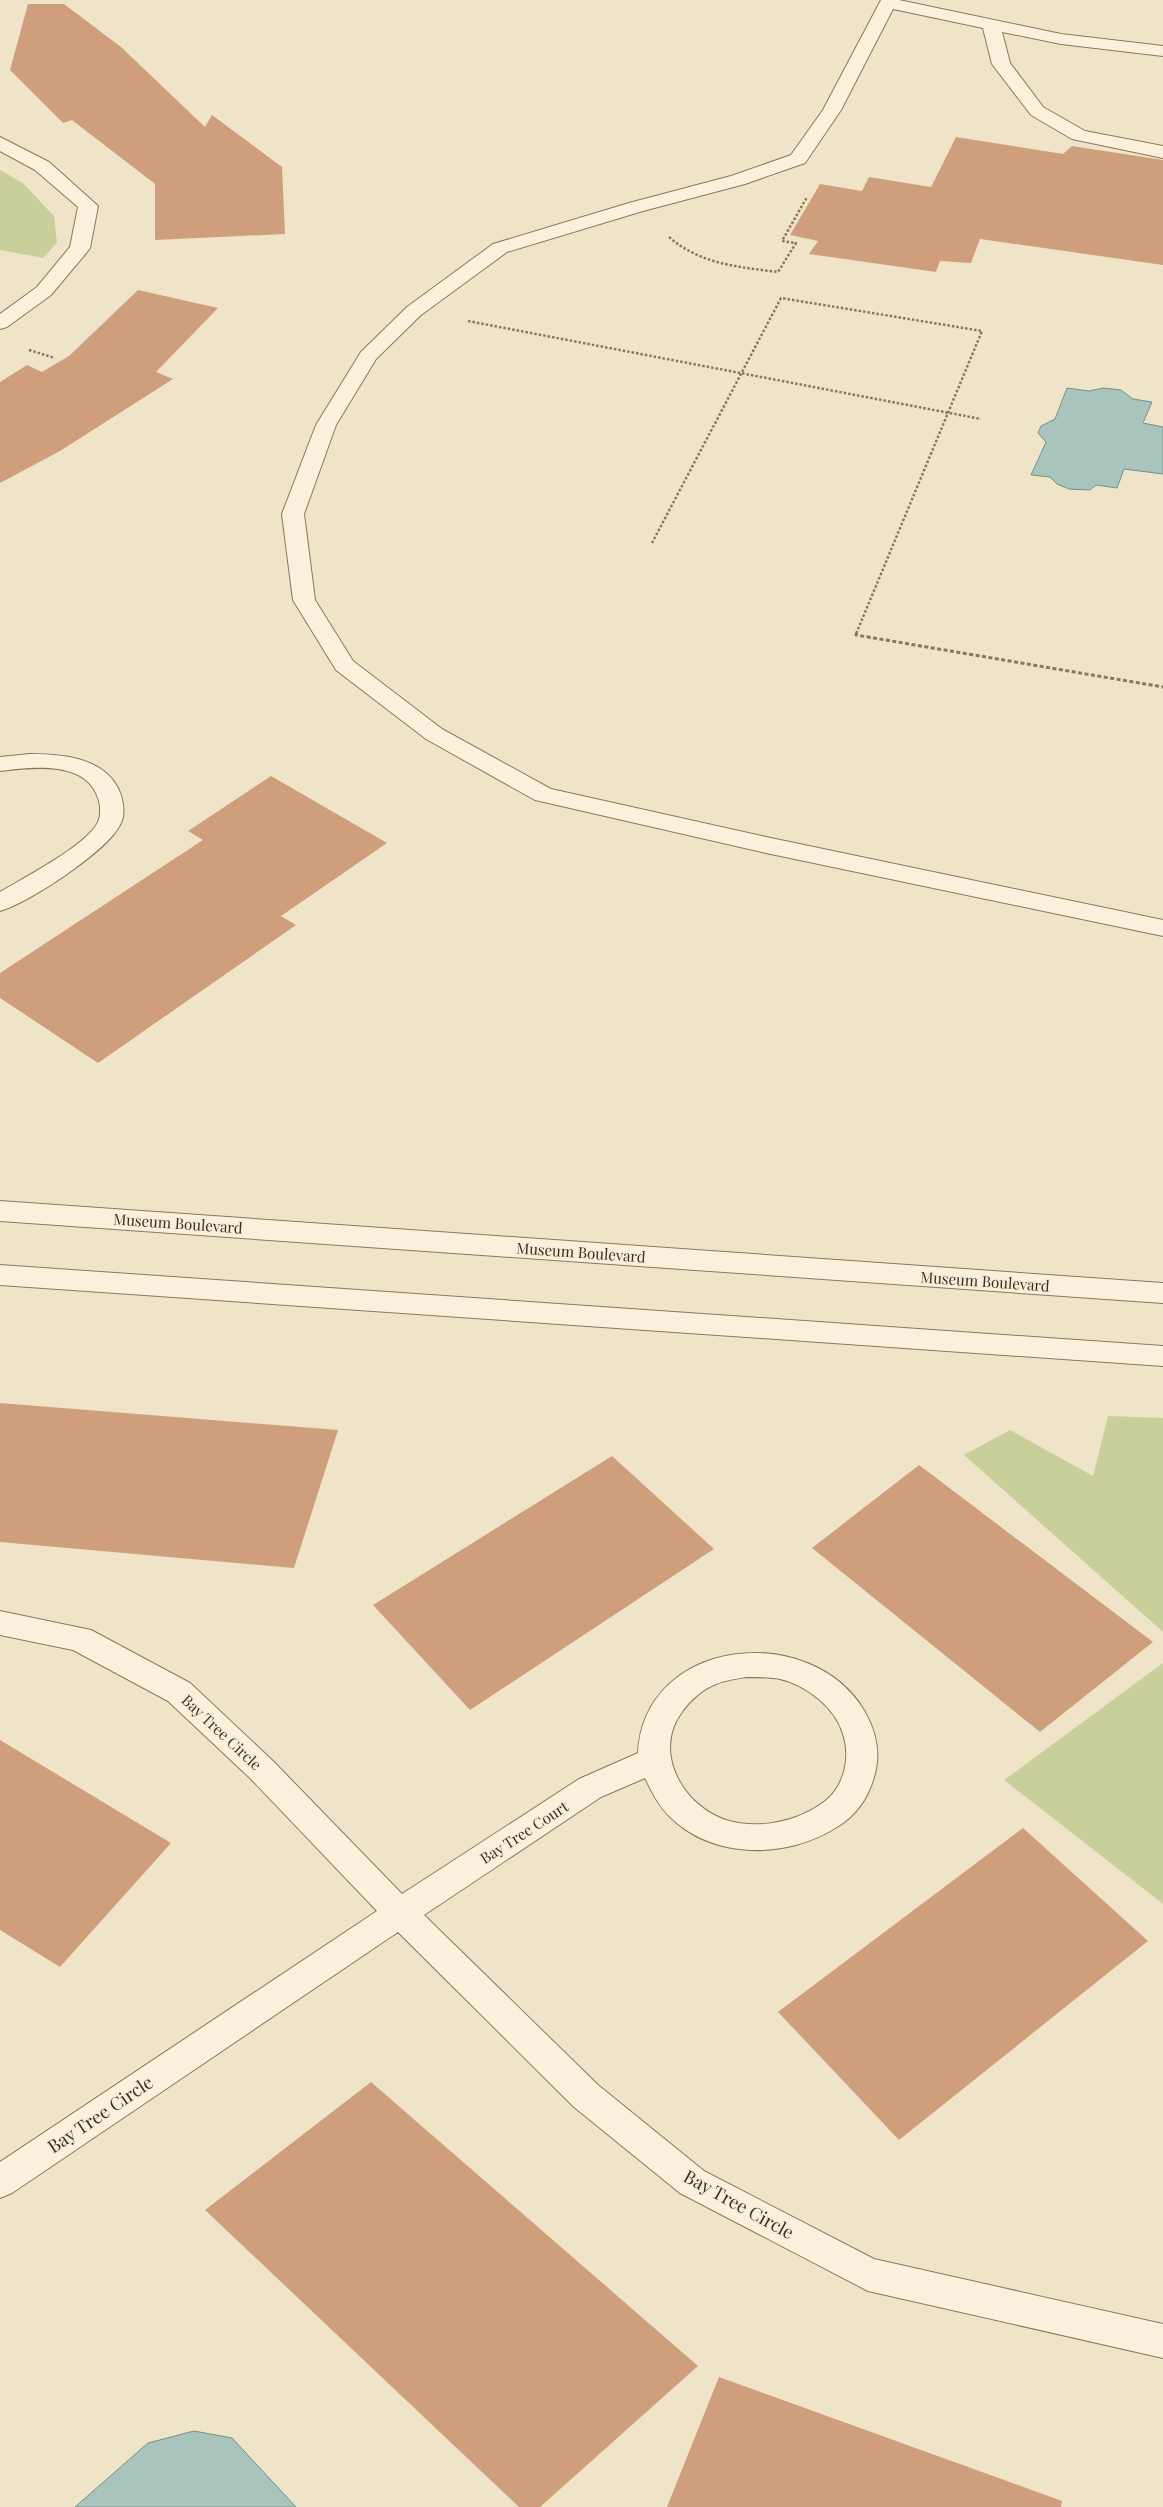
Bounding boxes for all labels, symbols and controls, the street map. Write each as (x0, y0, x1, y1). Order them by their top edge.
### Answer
street label: Museum Boulevard (113, 1209, 244, 1238)
street label: Museum Boulevard (516, 1238, 647, 1267)
street label: Museum Boulevard (920, 1267, 1051, 1296)
street label: Bay Tree Circle (178, 1690, 266, 1774)
street label: Bay Tree Court (476, 1796, 572, 1868)
street label: Bay Tree Circle (43, 2070, 157, 2158)
street label: Bay Tree Circle (680, 2164, 798, 2244)

